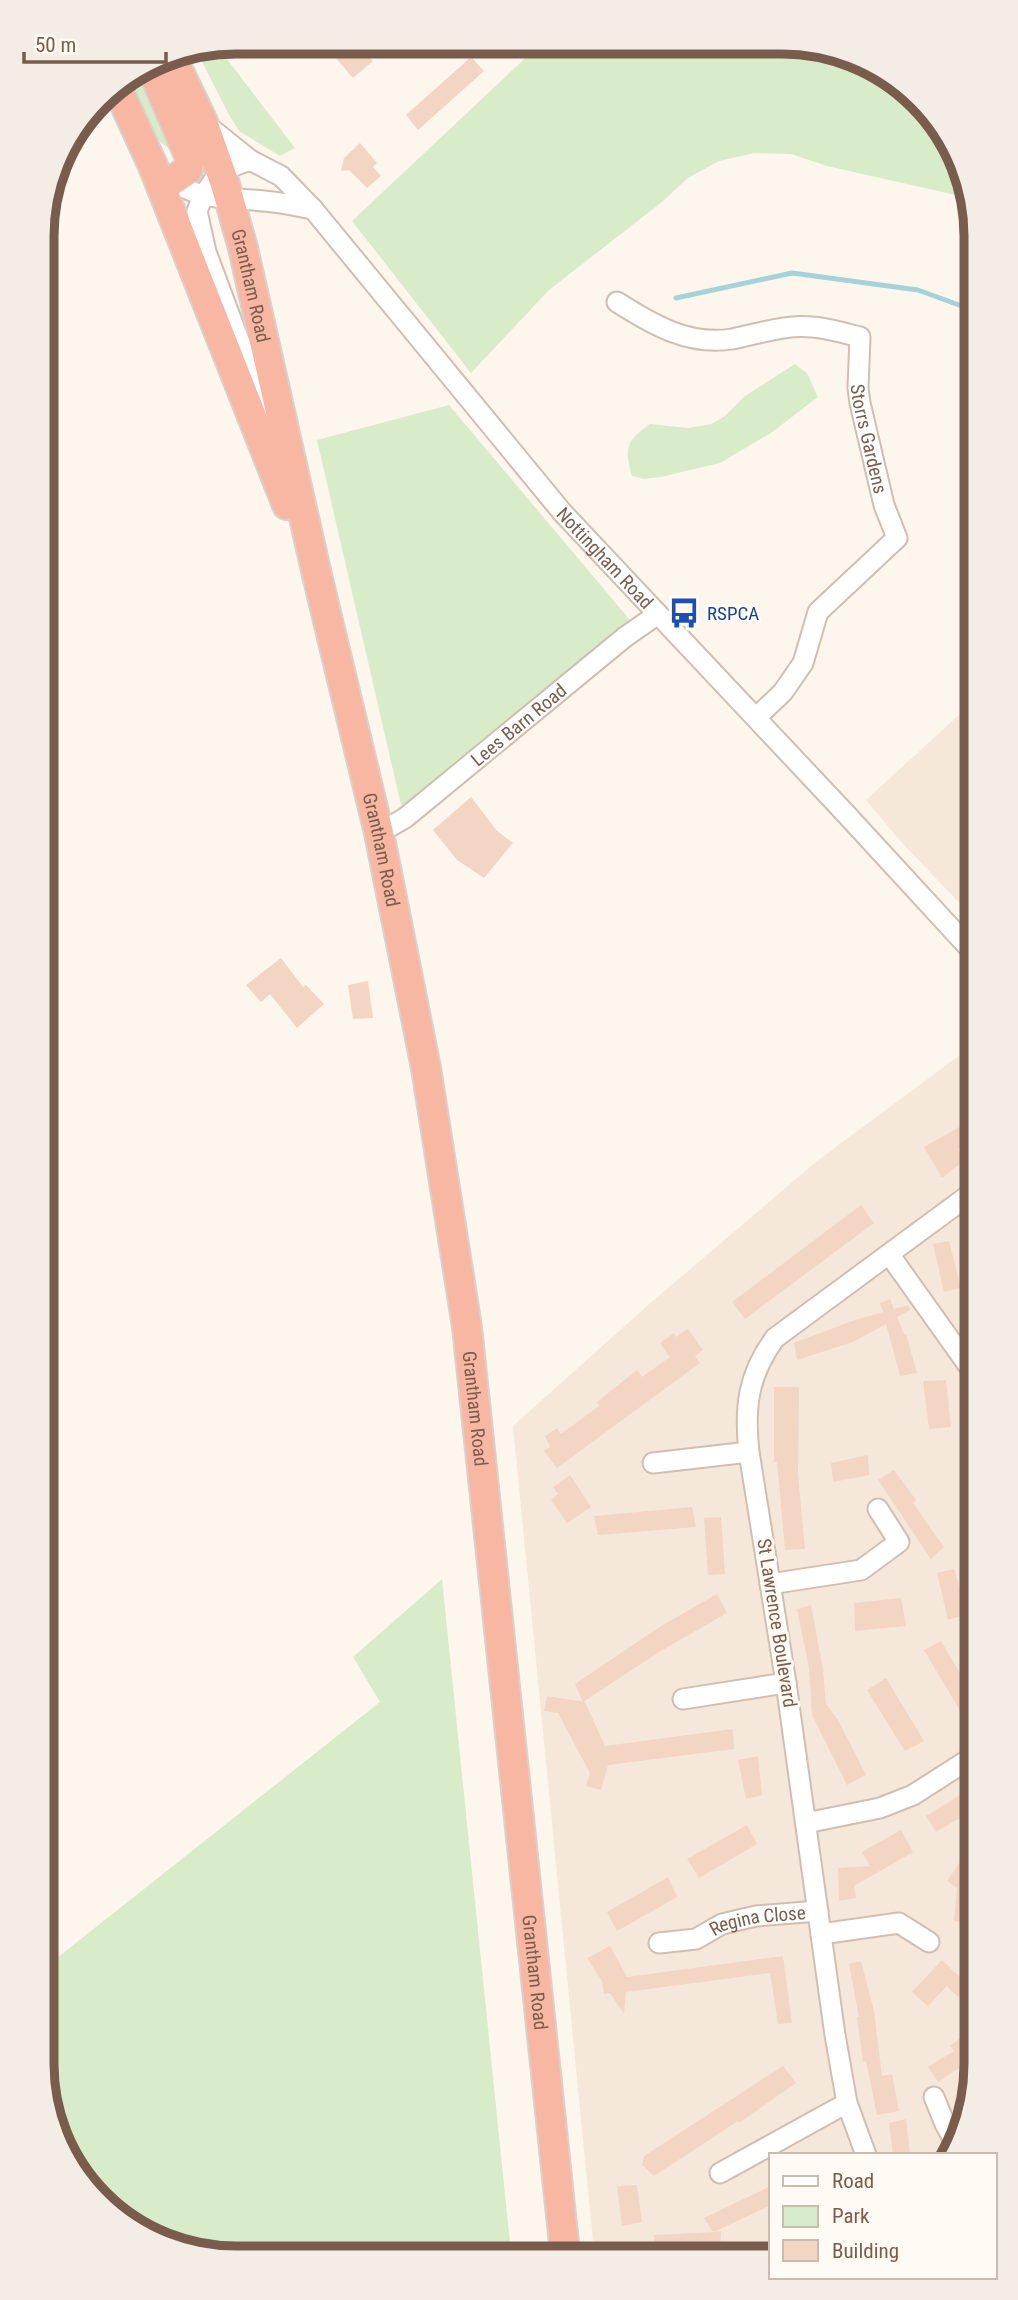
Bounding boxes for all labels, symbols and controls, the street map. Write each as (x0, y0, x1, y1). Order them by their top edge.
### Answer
scale bar (24, 21, 166, 65)
text: 50 m (35, 33, 76, 57)
street label: Grantham Road (227, 226, 275, 345)
street label: Storrs Gardens (846, 383, 892, 496)
street label: Nottingham Road (552, 502, 658, 613)
bus stop icon: RSPCA (667, 596, 701, 630)
place label: RSPCA (707, 602, 759, 625)
street label: Lees Barn Road (466, 679, 571, 771)
street label: Grantham Road (358, 790, 405, 909)
street label: Grantham Road (458, 1350, 493, 1467)
street label: St Lawrence Boulevard (752, 1537, 802, 1709)
street label: Regina Close (705, 1901, 807, 1941)
street label: Grantham Road (518, 1914, 553, 2031)
legend (769, 2153, 997, 2279)
text: Road (832, 2169, 874, 2193)
text: Park (832, 2204, 870, 2228)
text: Building (832, 2239, 899, 2263)

